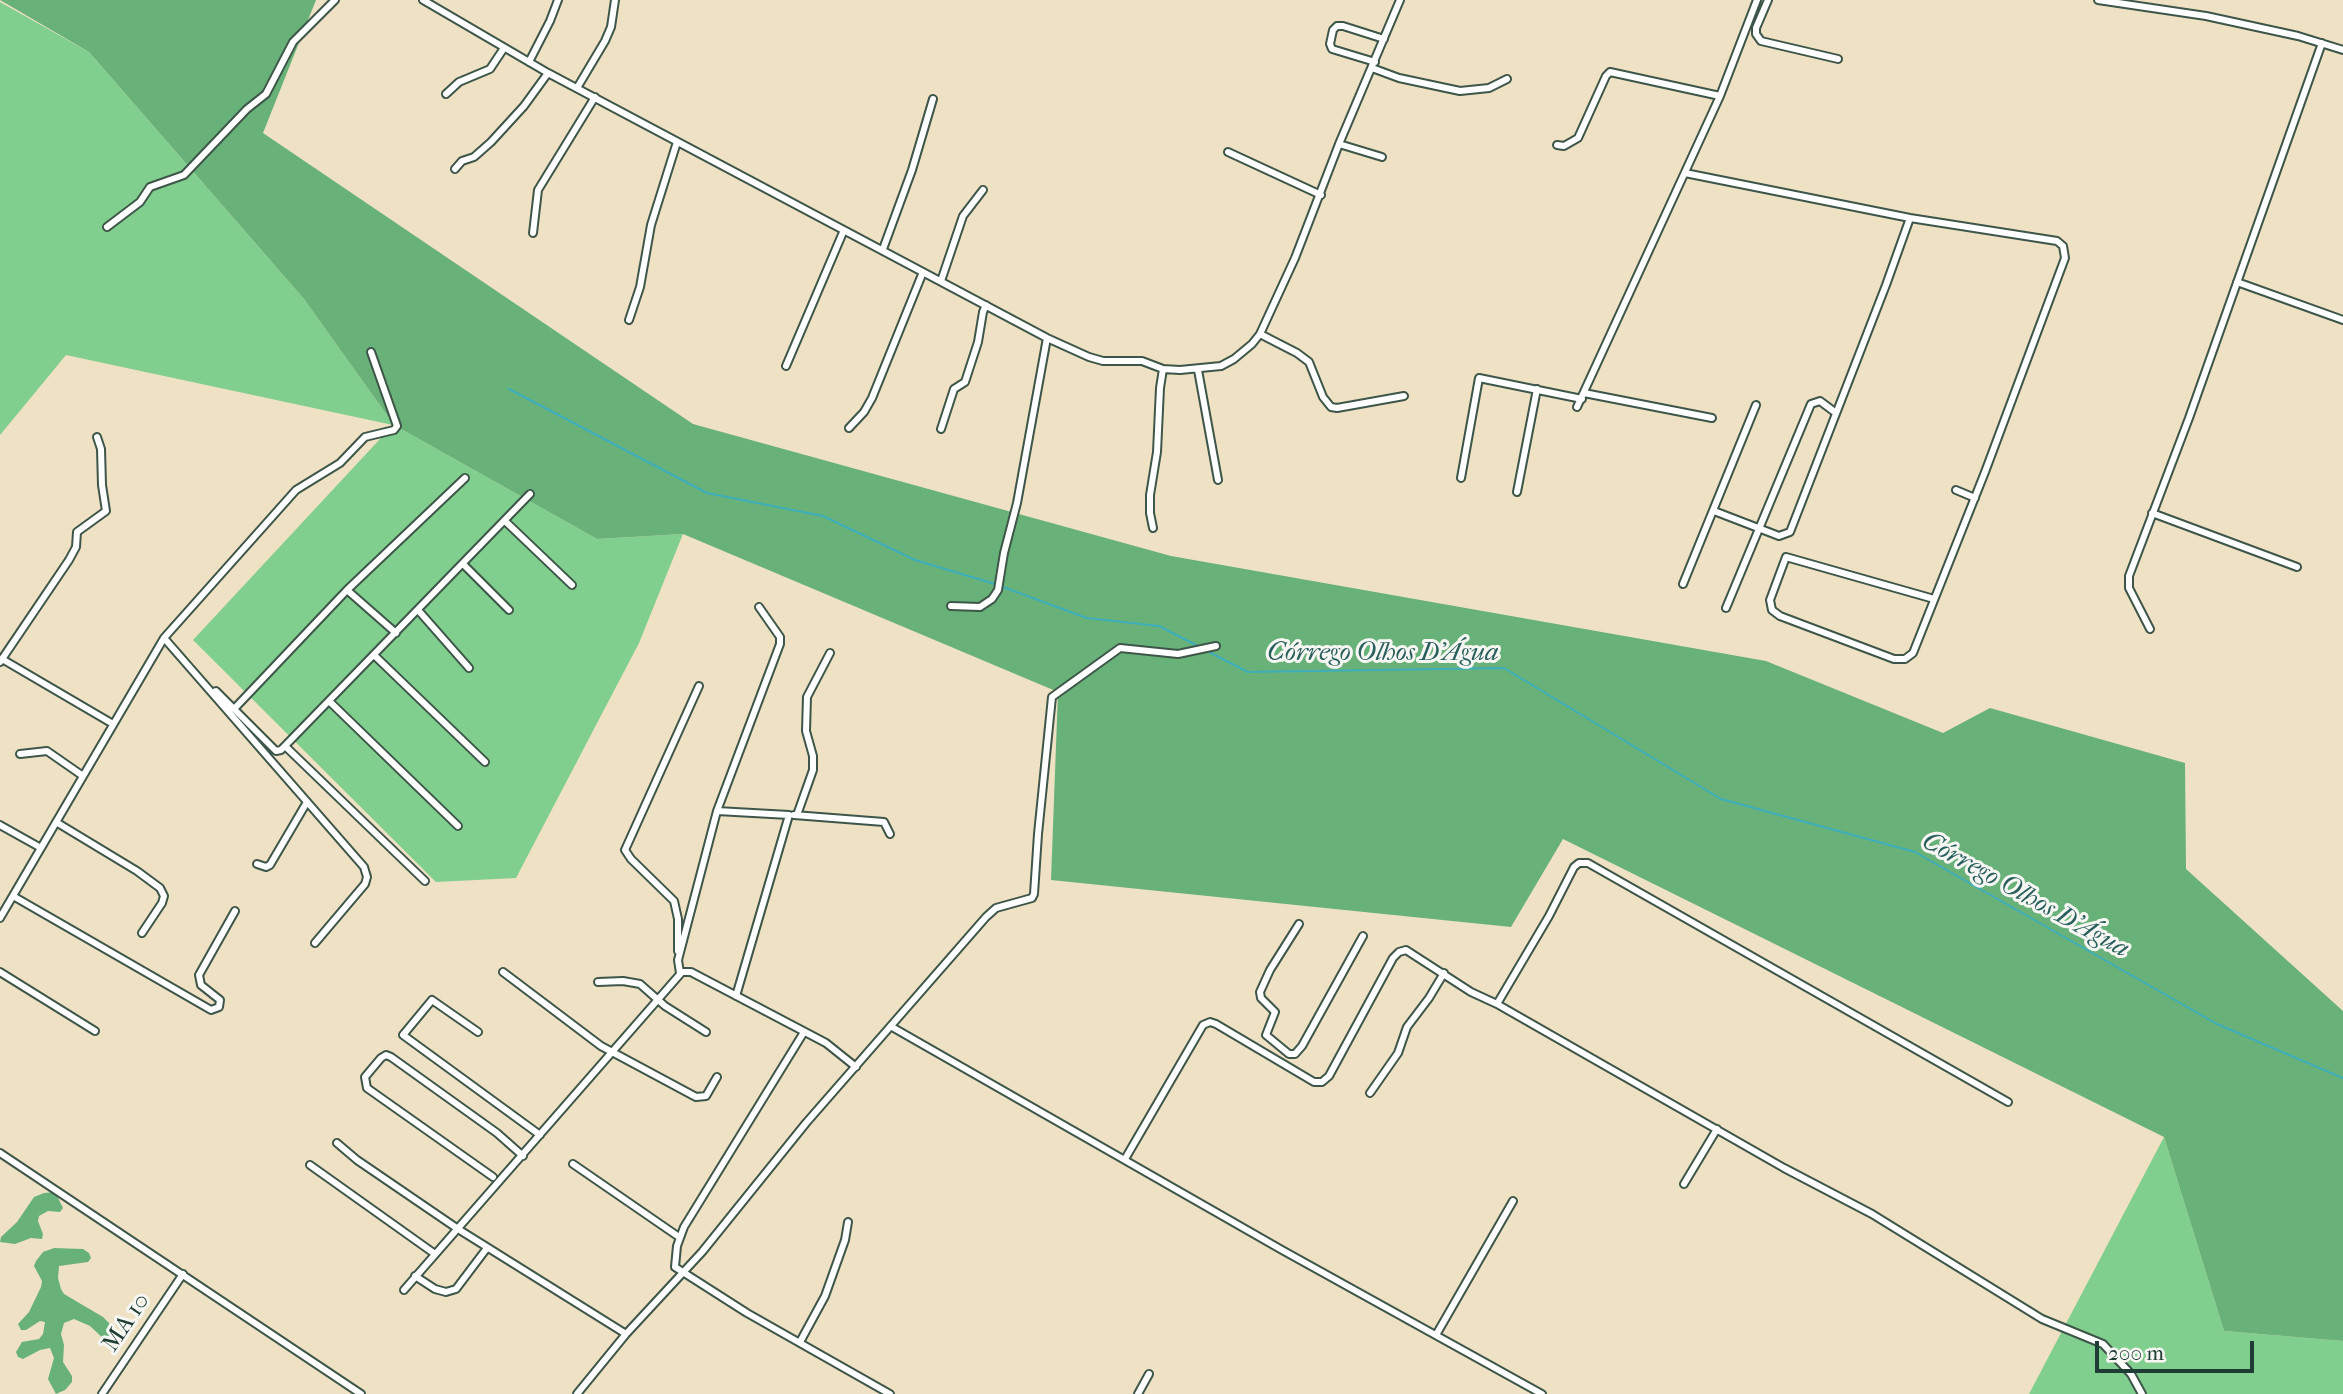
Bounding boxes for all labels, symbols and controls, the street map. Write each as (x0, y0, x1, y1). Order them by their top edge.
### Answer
water label: Córrego Olhos D'Água (1267, 638, 1499, 670)
water label: Córrego Olhos D'Água (1916, 826, 2134, 966)
street label: MA 10 (97, 1288, 157, 1358)
scale bar (2098, 1328, 2257, 1372)
text: 200 m (2108, 1341, 2164, 1365)

